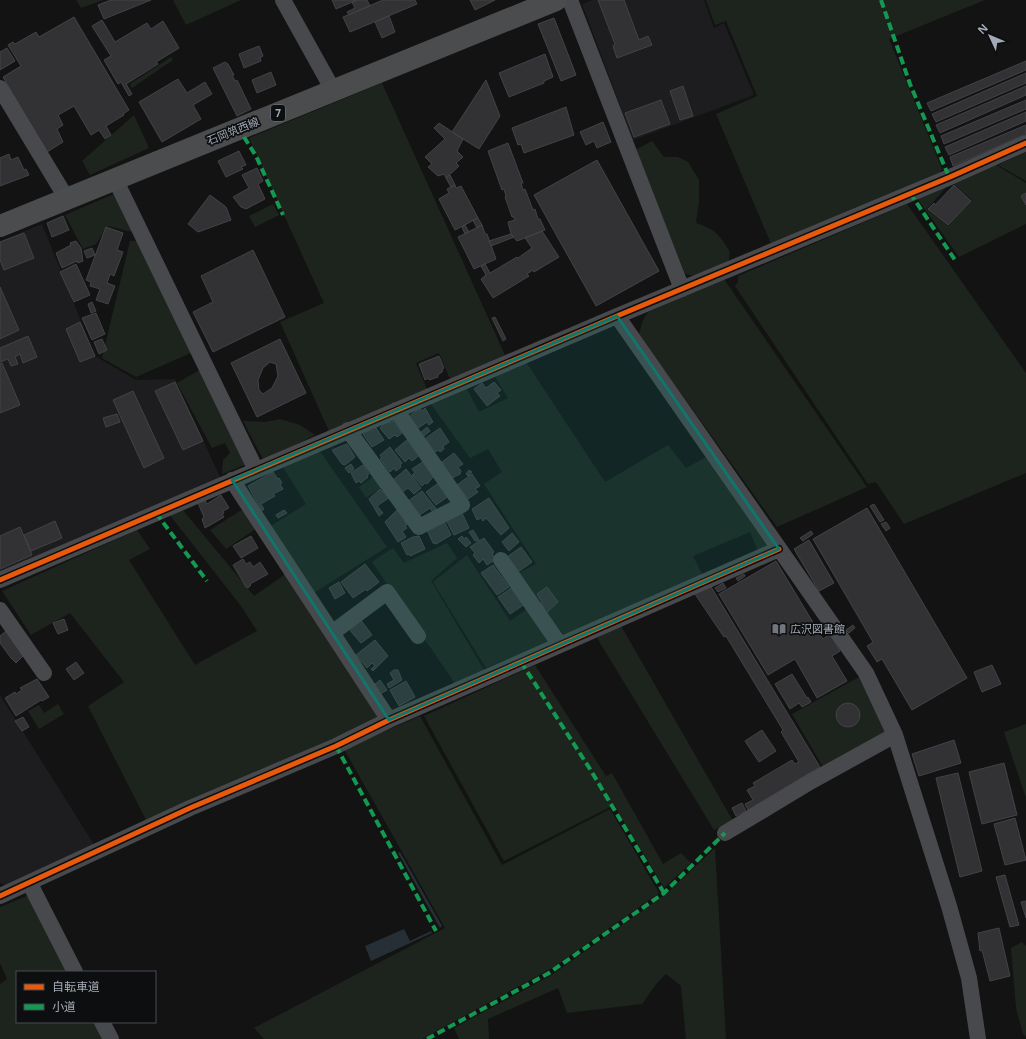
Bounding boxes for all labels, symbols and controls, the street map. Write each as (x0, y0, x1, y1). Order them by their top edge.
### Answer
north arrow (970, 16, 1010, 56)
text: N (974, 20, 991, 37)
road number: 7 (271, 105, 285, 121)
street label: 石岡筑西線 (205, 113, 261, 148)
library icon: 広沢図書館 (771, 621, 787, 637)
place label: 広沢図書館 (790, 621, 845, 636)
legend (16, 971, 156, 1023)
text: 自転車道 (52, 978, 100, 995)
text: 小道 (52, 998, 76, 1015)

